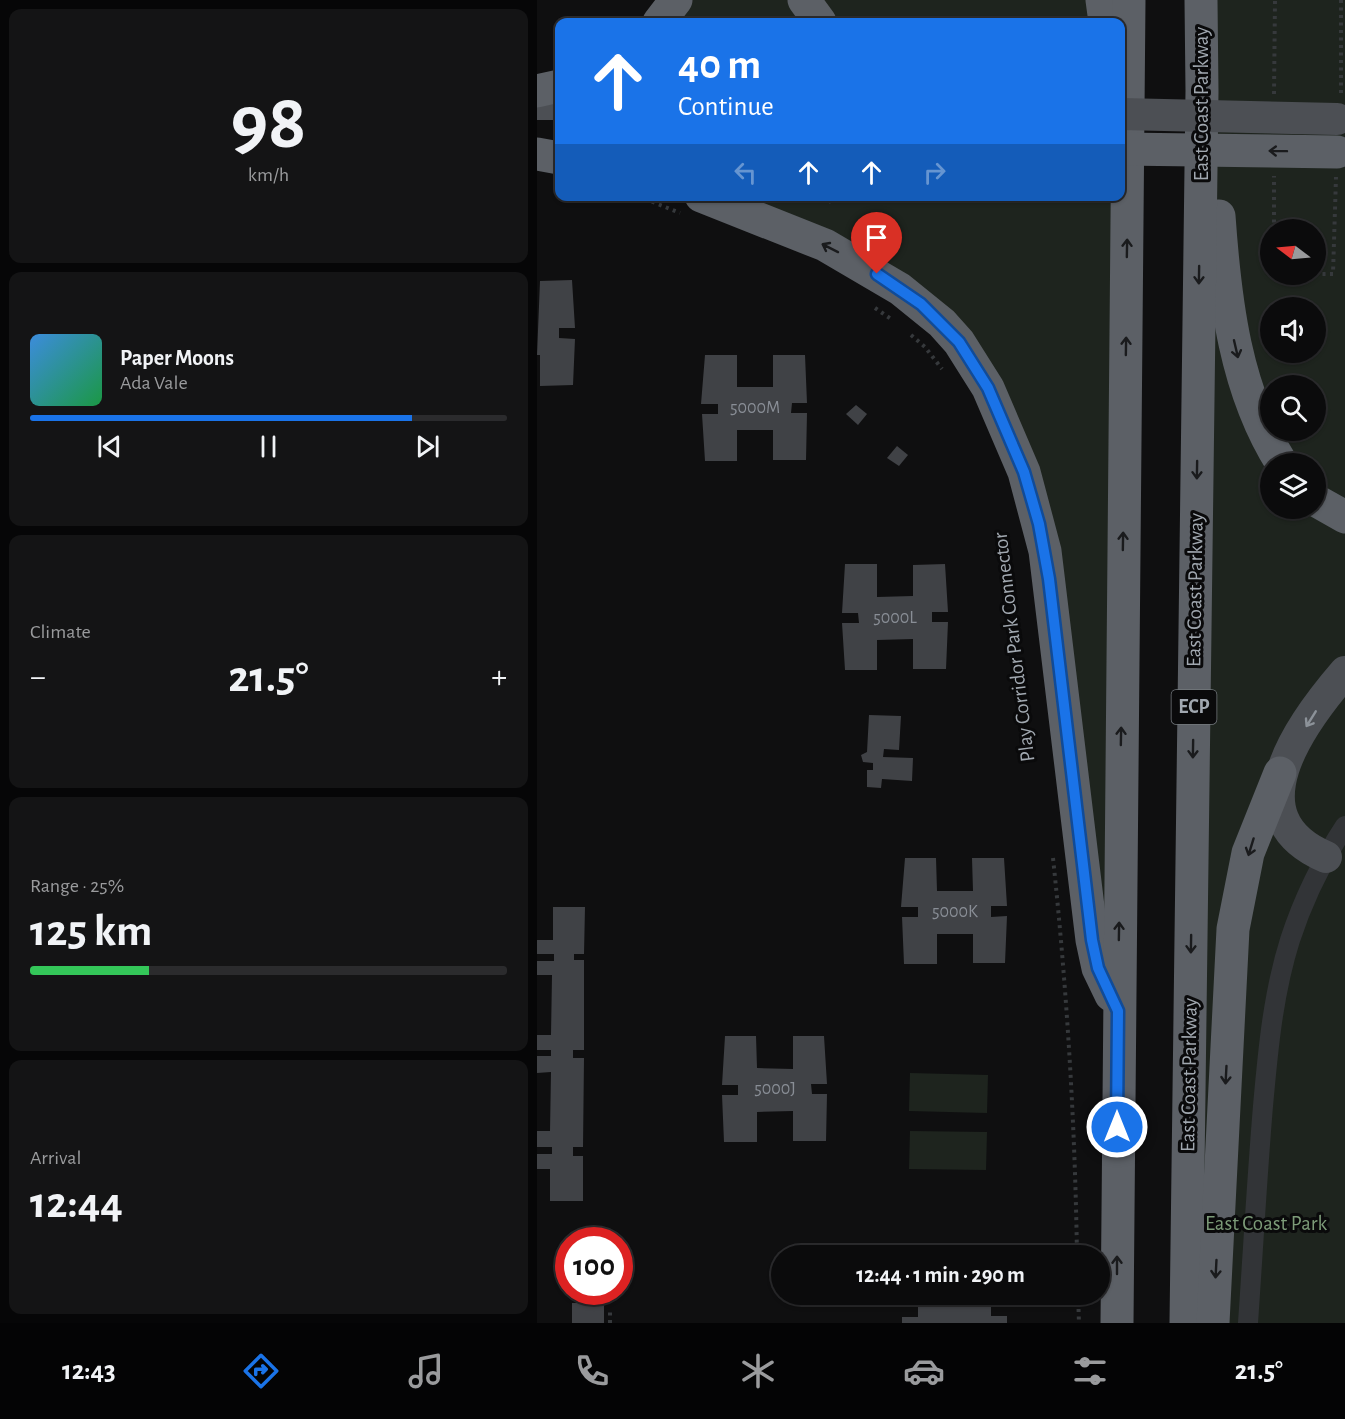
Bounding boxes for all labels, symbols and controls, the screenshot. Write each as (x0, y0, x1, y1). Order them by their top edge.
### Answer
street label: East Coast Parkway (1191, 27, 1212, 181)
icon: ahead (579, 42, 657, 120)
text: 40 m (678, 44, 761, 86)
text: 98 (230, 85, 307, 163)
text: Continue (678, 93, 774, 120)
one-way arrow (1269, 145, 1289, 157)
icon: left (729, 156, 762, 189)
icon: ahead (792, 156, 825, 189)
icon: ahead (855, 156, 888, 189)
icon: right (918, 156, 951, 189)
text: km/h (248, 165, 289, 185)
pin (851, 212, 902, 274)
north arrow (1260, 219, 1326, 285)
map controls (1260, 219, 1326, 519)
icon: arrive (860, 221, 893, 254)
one-way arrow (1121, 238, 1133, 258)
one-way arrow (821, 241, 839, 253)
one-way arrow (1193, 265, 1205, 285)
button: sound (1260, 297, 1326, 363)
one-way arrow (1120, 337, 1132, 357)
one-way arrow (1231, 339, 1243, 358)
text: Paper Moons (120, 347, 234, 369)
text: Ada Vale (120, 373, 188, 393)
button: search (1260, 375, 1326, 441)
house number: 5000M (730, 399, 780, 417)
icon: previous (93, 430, 126, 463)
icon: pause (252, 430, 285, 463)
icon: next (411, 430, 444, 463)
button: layers (1260, 453, 1326, 519)
one-way arrow (1191, 460, 1203, 480)
street label: East Coast Parkway (1183, 513, 1207, 667)
street label: Play Corridor Park Connector (989, 531, 1039, 763)
one-way arrow (1118, 532, 1129, 552)
house number: 5000L (873, 609, 917, 627)
text: Climate (30, 622, 91, 642)
text: 21.5° (228, 655, 309, 700)
text: − (30, 661, 46, 694)
text: + (491, 661, 507, 694)
road number: ECP (1171, 690, 1217, 724)
one-way arrow (1304, 710, 1316, 727)
one-way arrow (1115, 727, 1127, 747)
one-way arrow (1187, 739, 1199, 759)
one-way arrow (1244, 837, 1255, 856)
text: Range · 25% (30, 876, 124, 896)
house number: 5000K (932, 903, 978, 921)
text: 125 km (30, 909, 152, 954)
one-way arrow (1113, 922, 1124, 942)
one-way arrow (1185, 933, 1197, 953)
street label: East Coast Parkway (1177, 998, 1201, 1152)
one-way arrow (1220, 1064, 1231, 1084)
house number: 5000J (754, 1080, 796, 1098)
position arrow (1085, 1095, 1149, 1159)
text: Arrival (30, 1148, 81, 1168)
text: 12:44 (30, 1181, 123, 1226)
park label: East Coast Park (1205, 1213, 1327, 1234)
speed limit sign: 100 (555, 1227, 633, 1305)
one-way arrow (1111, 1255, 1123, 1275)
one-way arrow (1210, 1259, 1221, 1279)
text: 12:44 · 1 min · 290 m (856, 1264, 1025, 1286)
icon: directions (240, 1350, 282, 1392)
icon: music (405, 1350, 447, 1392)
icon: phone (571, 1350, 613, 1392)
icon: climate (737, 1350, 779, 1392)
icon: car (903, 1350, 945, 1392)
icon: filters (1069, 1350, 1111, 1392)
text: 12:43 (62, 1357, 116, 1384)
text: 21.5° (1235, 1357, 1283, 1384)

